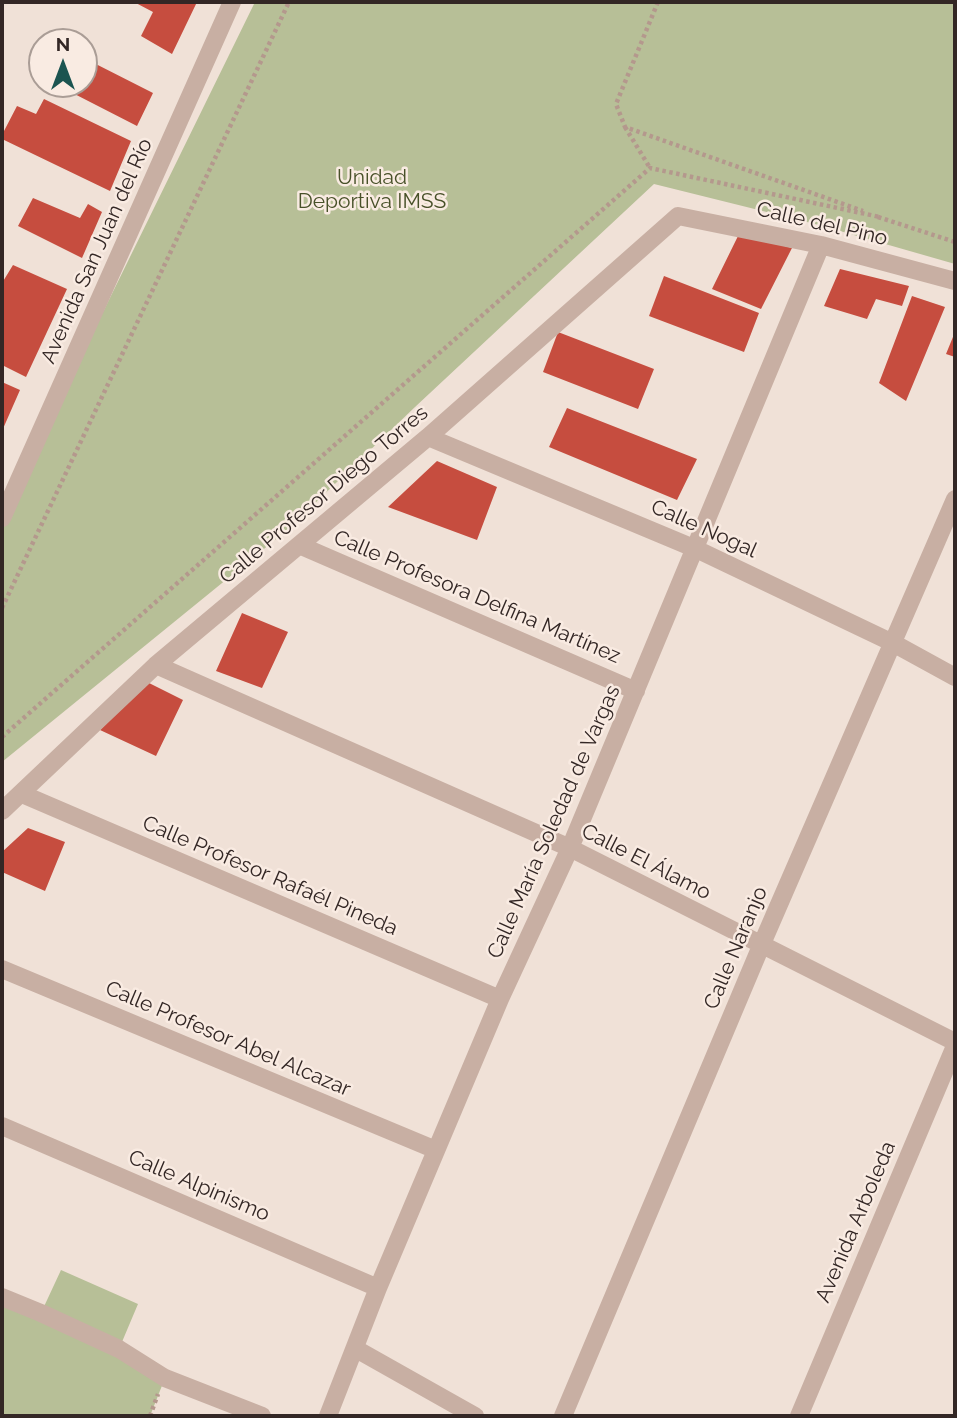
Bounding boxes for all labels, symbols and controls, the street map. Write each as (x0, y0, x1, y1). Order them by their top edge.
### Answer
north arrow (28, 28, 98, 98)
text: N (56, 33, 70, 55)
street label: Avenida San Juan del Río (36, 135, 158, 367)
park label: Unidad Deportiva IMSS (298, 165, 446, 215)
street label: Calle del Pino (754, 197, 890, 251)
street label: Calle Profesor Diego Torres (215, 400, 433, 590)
street label: Calle Nogal (647, 494, 761, 564)
street label: Calle Profesora Delfina Martínez (330, 525, 624, 669)
street label: Calle María Soledad de Vargas (482, 681, 626, 963)
street label: Calle Profesor Rafaél Pineda (139, 811, 401, 941)
street label: Calle El Álamo (577, 819, 715, 905)
street label: Calle Naranjo (699, 883, 773, 1013)
street label: Calle Profesor Abel Alcazar (101, 976, 355, 1102)
street label: Avenida Arboleda (811, 1138, 901, 1306)
street label: Calle Alpinismo (125, 1145, 273, 1227)

